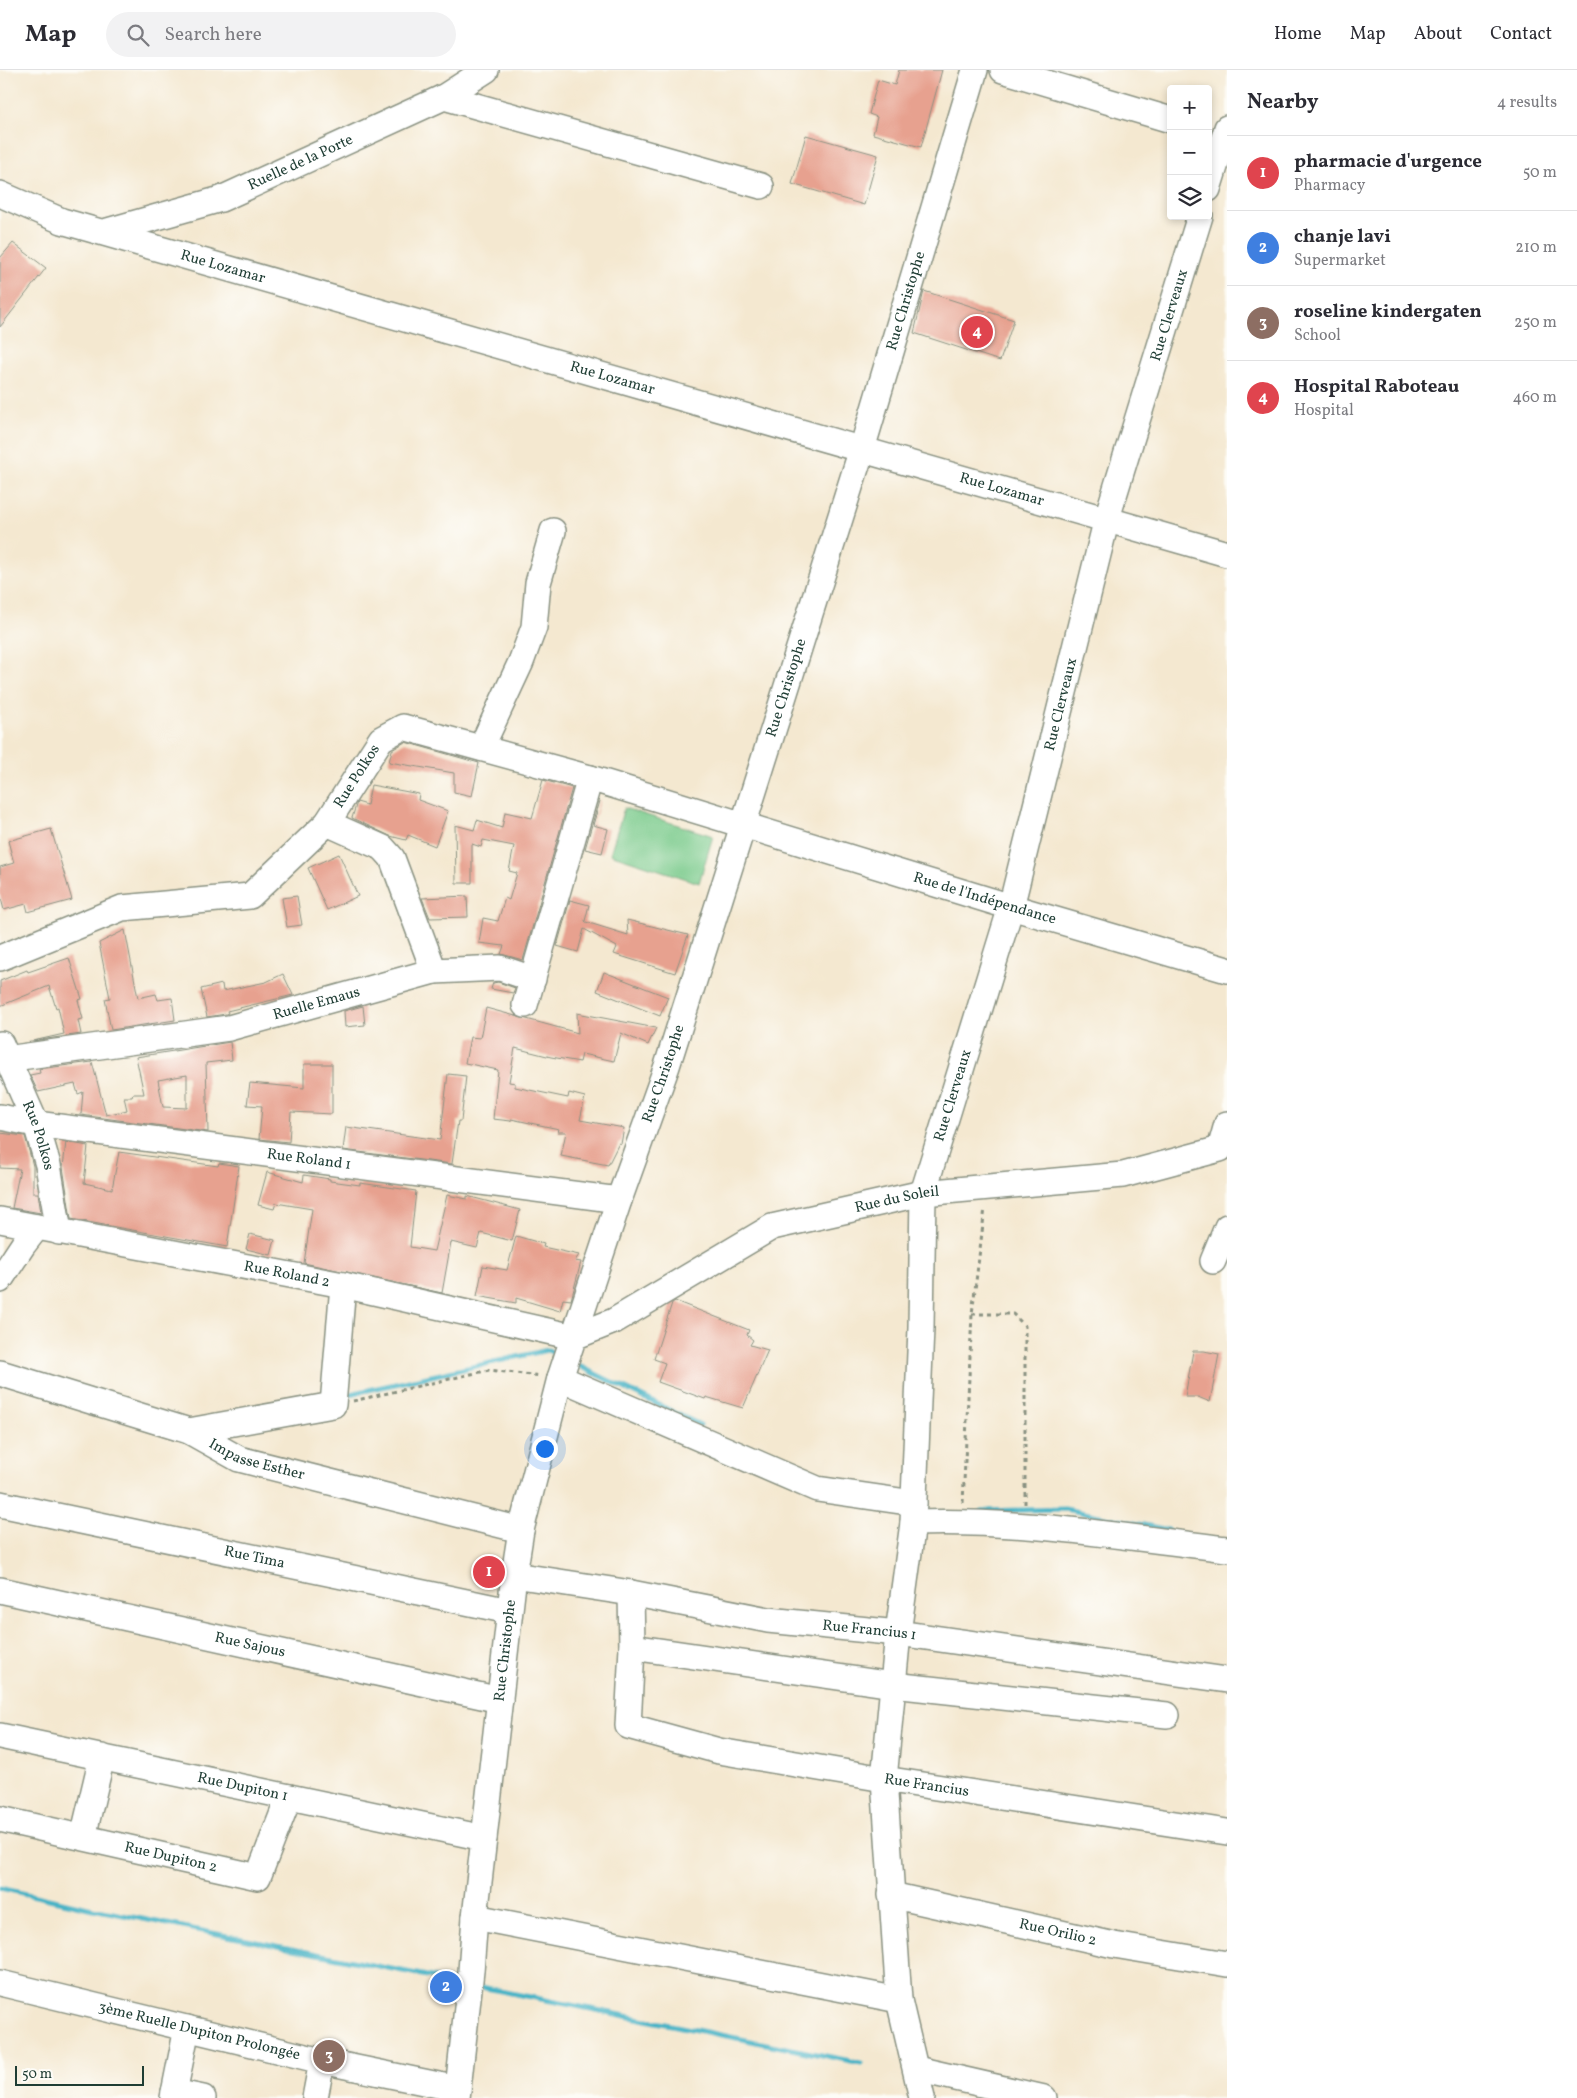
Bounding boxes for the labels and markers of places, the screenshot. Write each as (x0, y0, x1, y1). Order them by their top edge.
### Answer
pin: 4 (961, 313, 993, 351)
pin: 1 (473, 1553, 505, 1591)
pin: 2 (430, 1968, 462, 2006)
pin: 3 (313, 2037, 345, 2075)

